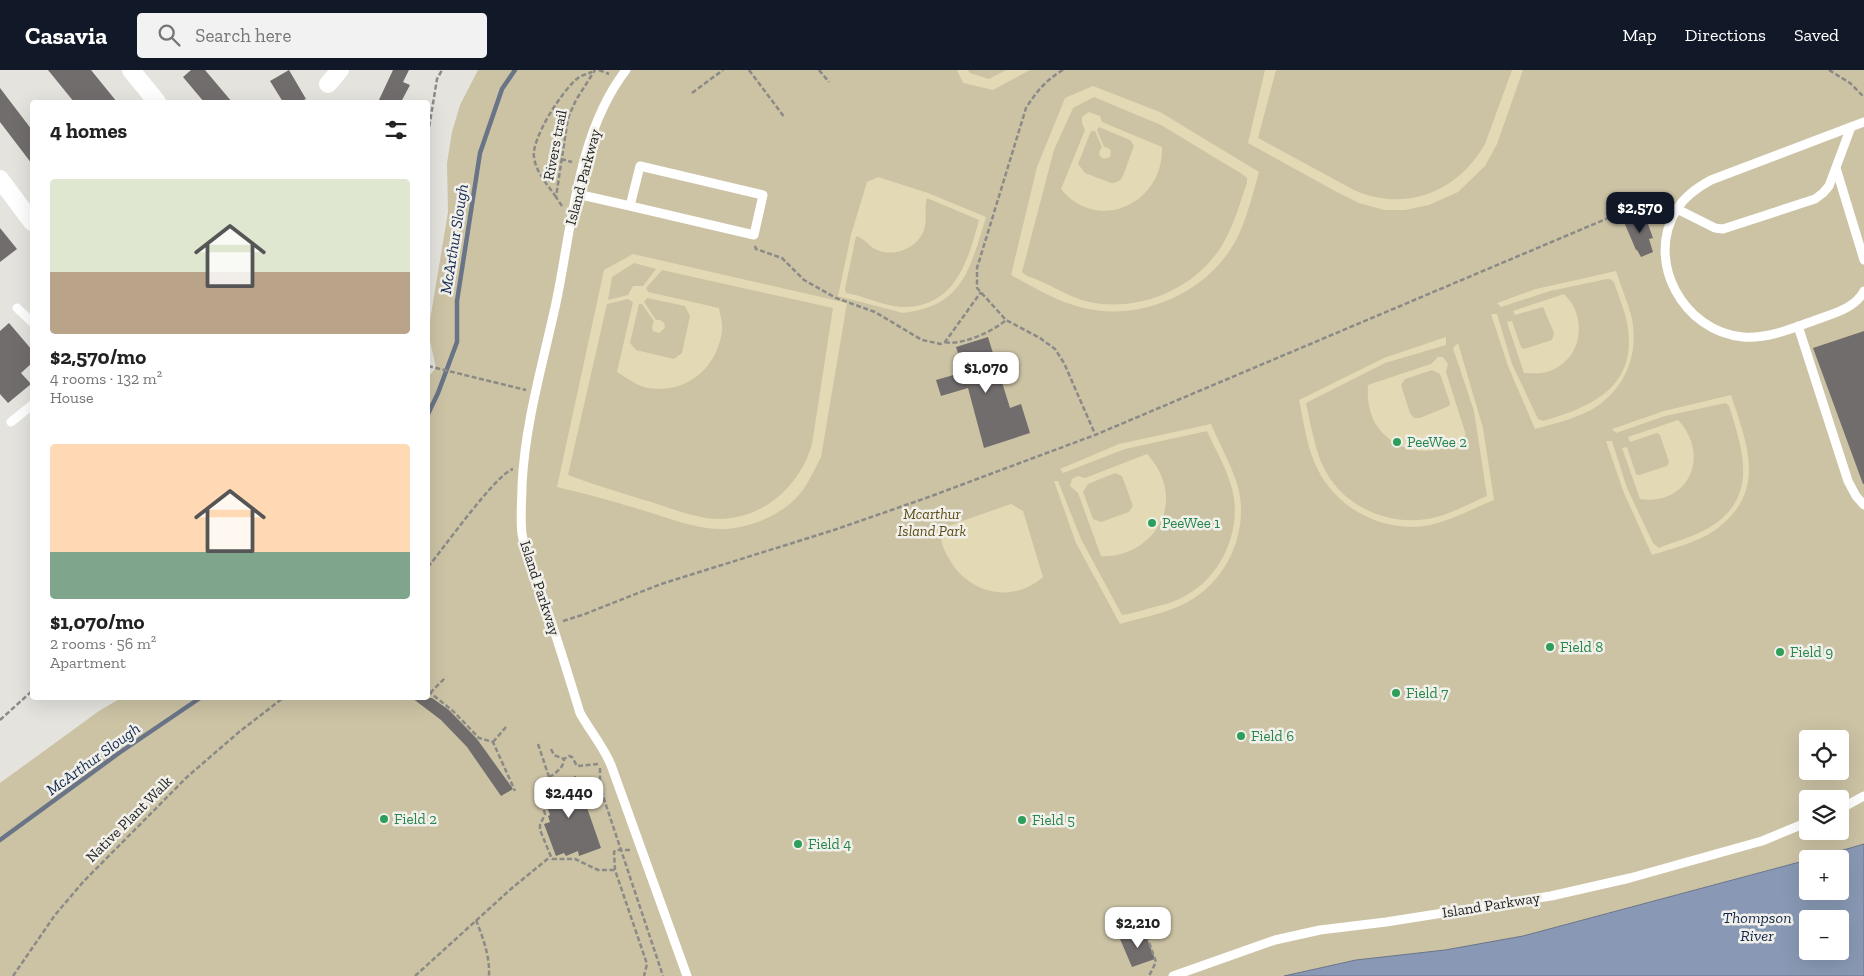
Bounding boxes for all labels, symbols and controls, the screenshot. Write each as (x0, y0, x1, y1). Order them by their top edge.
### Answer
search box (137, 13, 487, 58)
text: Casavia (25, 21, 107, 50)
icon: search (155, 21, 183, 49)
text: Search here (195, 24, 292, 47)
text: Map (1622, 24, 1657, 46)
text: Directions (1685, 24, 1766, 46)
text: Saved (1794, 24, 1839, 46)
street label: Rivers trail (539, 108, 571, 182)
icon: filters (382, 116, 410, 144)
text: 4 homes (50, 118, 127, 143)
street label: Island Parkway (562, 127, 605, 227)
water label: McArthur Slough (436, 183, 472, 295)
pin: $2,570 (1599, 191, 1681, 234)
text: $2,570 (1617, 198, 1663, 217)
icon: home (185, 211, 275, 301)
text: $2,570/mo (50, 344, 146, 369)
pin: $1,070 (945, 352, 1027, 394)
text: $1,070 (964, 358, 1008, 377)
text: 4 rooms · 132 m² (50, 369, 162, 388)
text: House (50, 388, 93, 407)
place label: PeeWee 2 (1407, 433, 1467, 451)
marker: PeeWee 2 (1391, 436, 1403, 448)
icon: home (185, 476, 275, 566)
park label: Mcarthur Island Park (898, 505, 967, 540)
place label: PeeWee 1 (1162, 514, 1220, 532)
marker: PeeWee 1 (1146, 517, 1158, 529)
street label: Island Parkway (516, 538, 564, 638)
text: $1,070/mo (50, 609, 145, 634)
text: 2 rooms · 56 m² (50, 634, 156, 653)
place label: Field 8 (1560, 638, 1603, 656)
marker: Field 8 (1544, 641, 1556, 653)
place label: Field 9 (1790, 643, 1833, 661)
marker: Field 9 (1774, 646, 1786, 658)
text: Apartment (50, 653, 126, 672)
place label: Field 7 (1406, 684, 1448, 702)
marker: Field 7 (1390, 687, 1402, 699)
water label: McArthur Slough (42, 719, 144, 799)
place label: Field 6 (1251, 727, 1294, 745)
marker: Field 6 (1235, 730, 1247, 742)
map controls (1799, 730, 1849, 960)
button: locate (1799, 730, 1849, 780)
street label: Native Plant Walk (82, 772, 176, 866)
pin: $2,440 (528, 776, 610, 819)
text: $2,440 (545, 783, 593, 802)
button: layers (1799, 790, 1849, 840)
place label: Field 2 (394, 810, 437, 828)
place label: Field 5 (1032, 811, 1075, 829)
marker: Field 2 (378, 813, 390, 825)
marker: Field 5 (1016, 814, 1028, 826)
place label: Field 4 (808, 835, 851, 853)
marker: Field 4 (792, 838, 804, 850)
button: + (1799, 850, 1849, 900)
street label: Island Parkway (1441, 888, 1541, 922)
pin: $2,210 (1097, 906, 1179, 949)
water label: Thompson River (1722, 908, 1792, 945)
button: − (1799, 910, 1849, 960)
text: $2,210 (1116, 913, 1160, 932)

